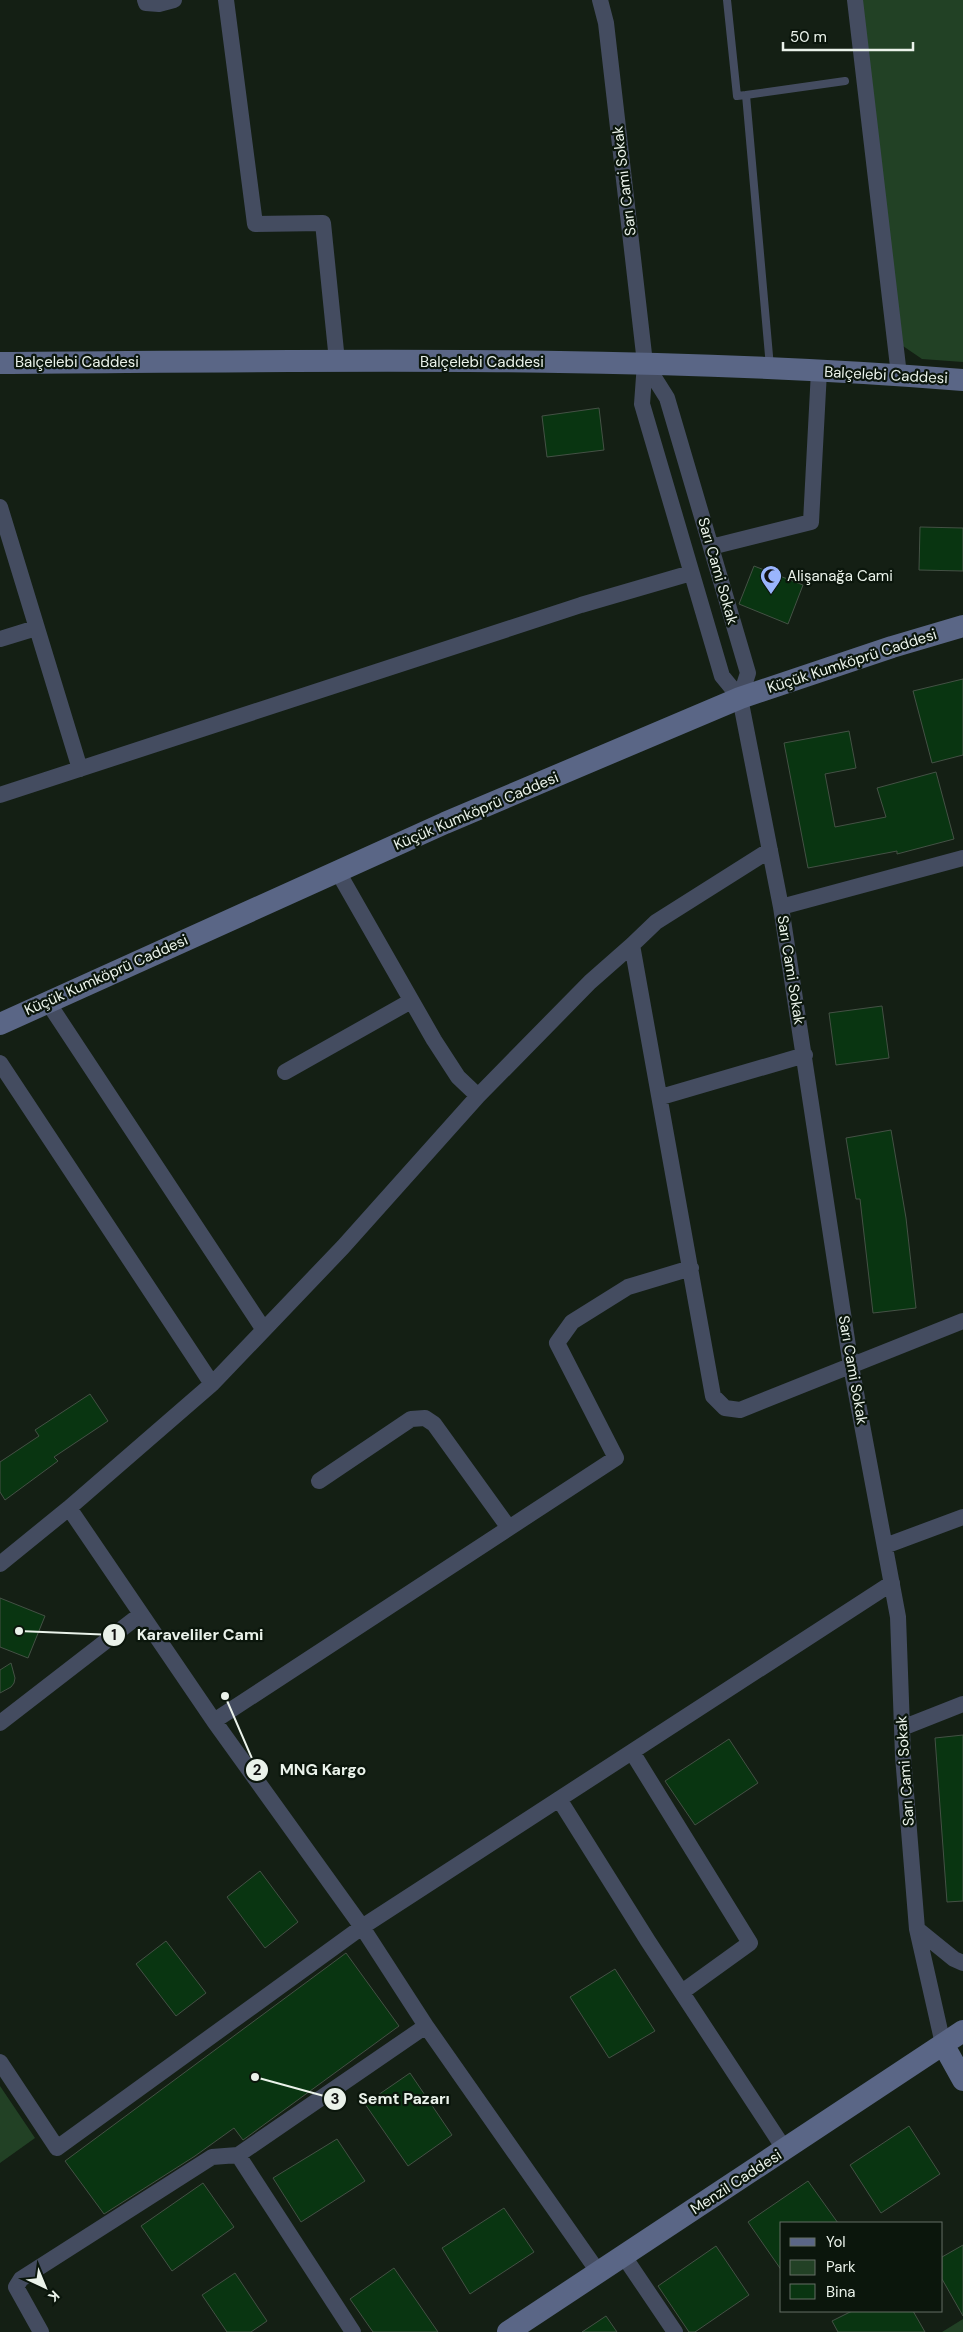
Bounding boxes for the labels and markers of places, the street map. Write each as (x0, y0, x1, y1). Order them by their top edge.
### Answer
mosque icon: Alişanağa Cami (759, 564, 783, 595)
place label: Alişanağa Cami (787, 566, 893, 586)
callout: Karaveliler Cami (101, 1619, 273, 1650)
callout: MNG Kargo (244, 1754, 376, 1785)
callout: Semt Pazarı (323, 2083, 460, 2114)

